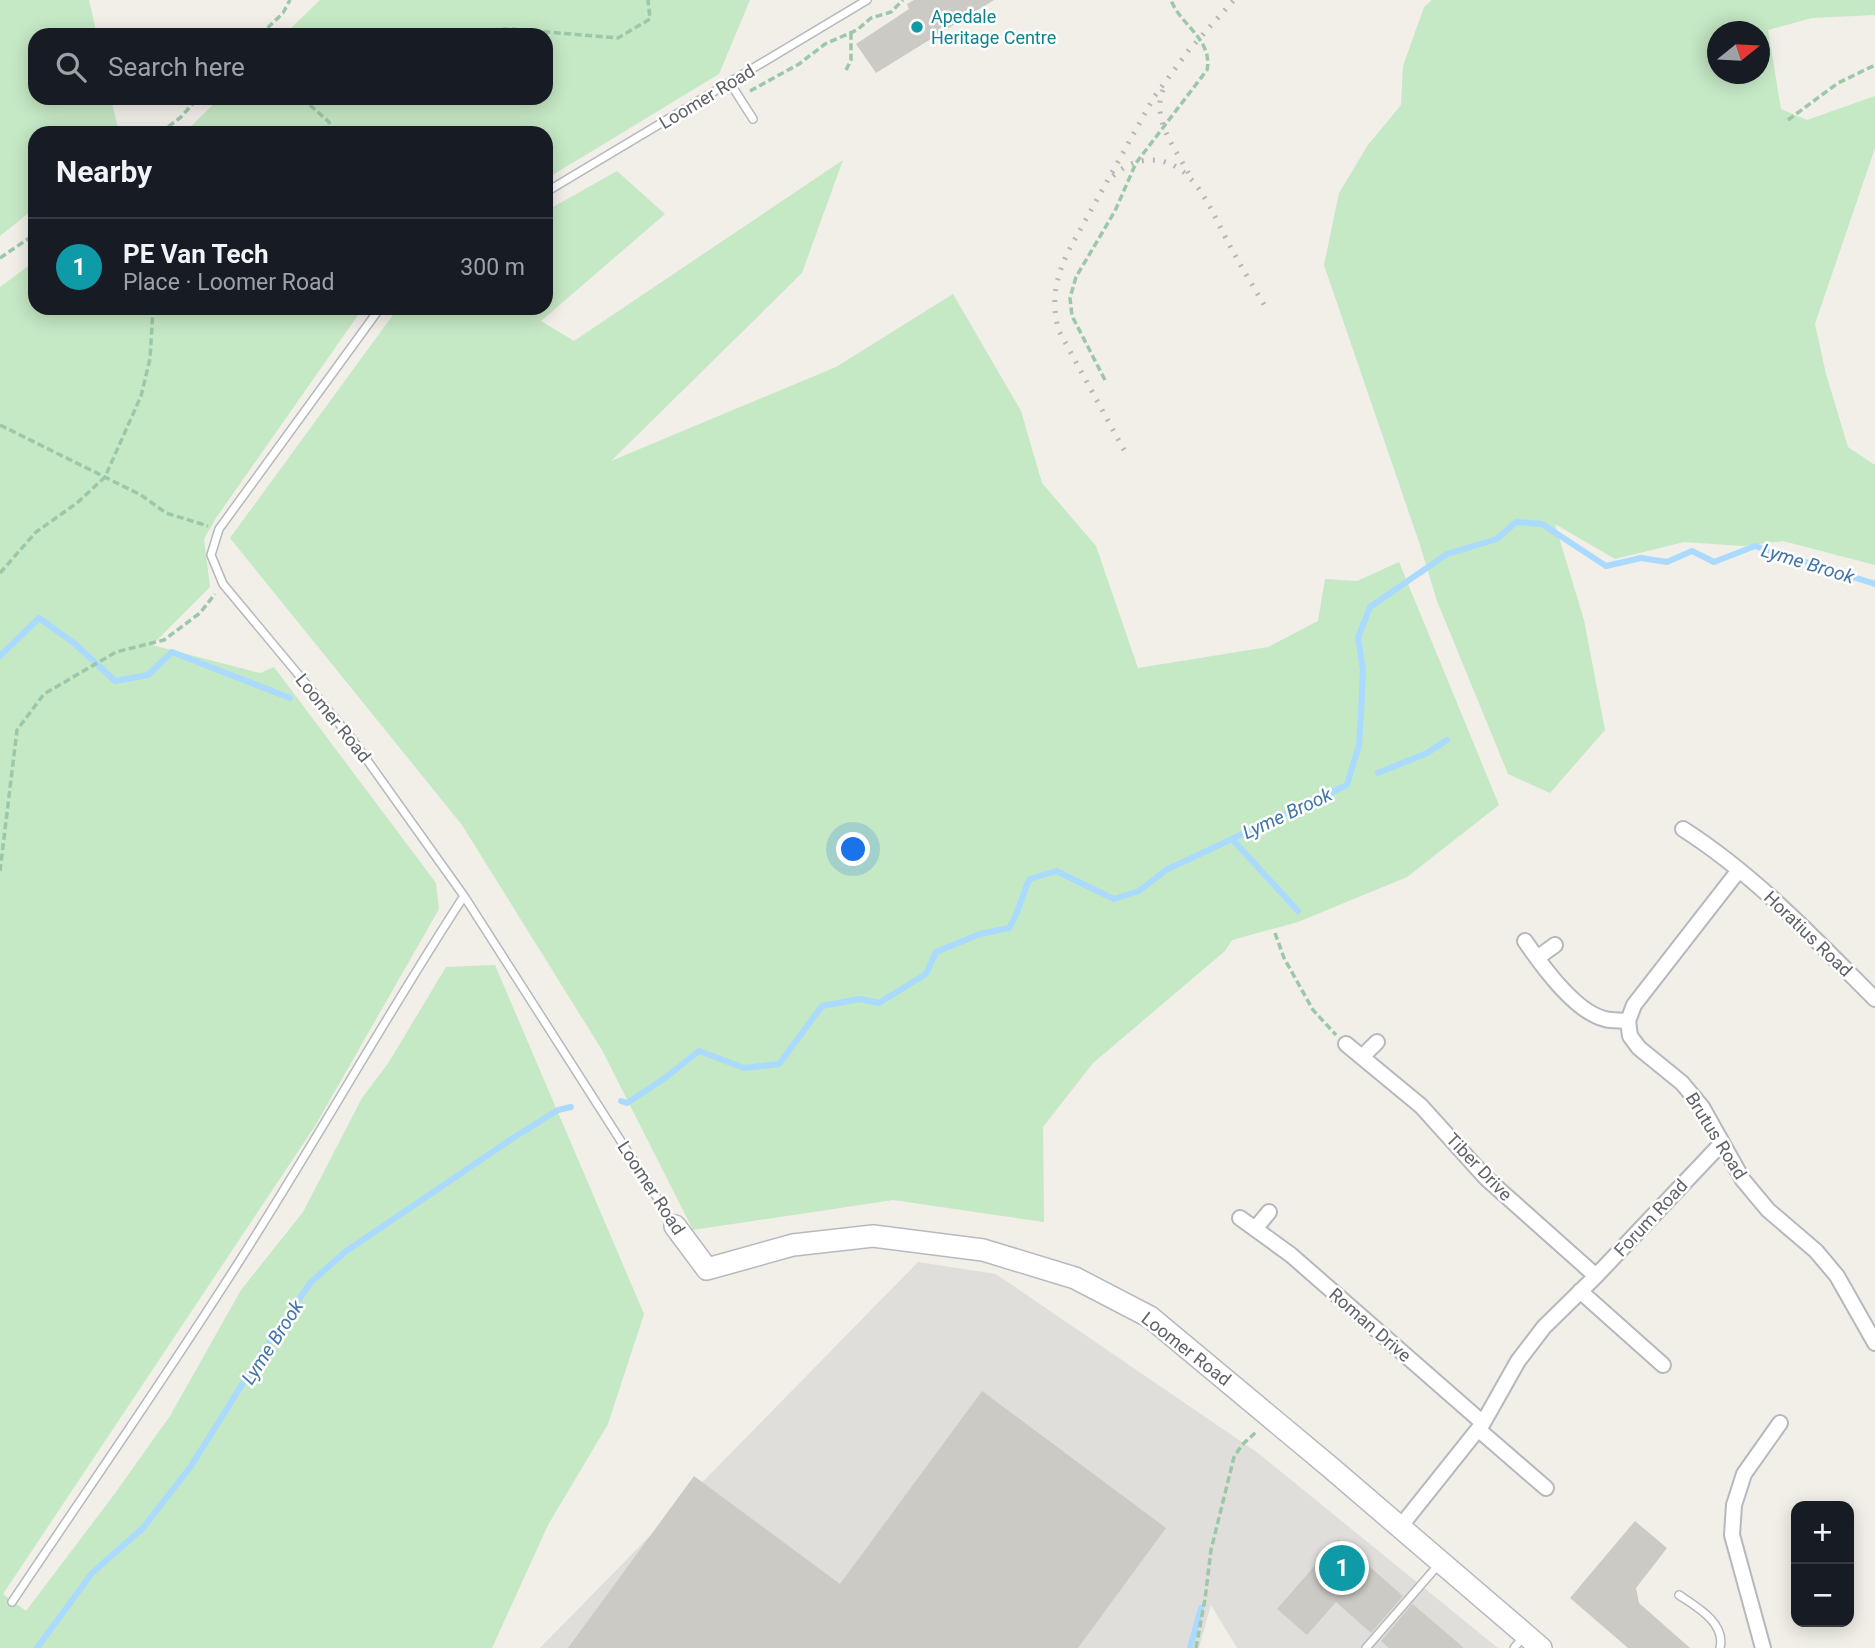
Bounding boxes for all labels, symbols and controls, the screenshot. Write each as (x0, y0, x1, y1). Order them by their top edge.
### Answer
place label: Apedale Heritage Centre (931, 6, 1056, 48)
marker: Apedale Heritage Centre (909, 19, 925, 35)
north arrow (1707, 21, 1770, 84)
search box (28, 28, 553, 105)
icon: search (52, 48, 90, 86)
text: Search here (108, 52, 245, 82)
street label: Loomer Road (655, 60, 758, 133)
text: Nearby (56, 154, 152, 189)
text: PE Van Tech (123, 239, 269, 269)
text: 1 (72, 254, 86, 281)
text: 300 m (460, 254, 525, 281)
text: Place · Loomer Road (123, 269, 335, 296)
water label: Lyme Brook (1759, 538, 1858, 589)
street label: Loomer Road (291, 669, 375, 766)
water label: Lyme Brook (1239, 782, 1336, 844)
your location (836, 832, 870, 866)
street label: Horatius Road (1760, 887, 1857, 981)
street label: Brutus Road (1682, 1089, 1751, 1183)
street label: Tiber Drive (1442, 1129, 1517, 1205)
street label: Loomer Road (613, 1137, 689, 1238)
street label: Forum Road (1610, 1175, 1692, 1261)
street label: Roman Drive (1325, 1283, 1416, 1366)
water label: Lyme Brook (237, 1295, 309, 1389)
street label: Loomer Road (1138, 1307, 1235, 1390)
map controls (1791, 1501, 1854, 1627)
button: + (1791, 1501, 1854, 1564)
pin: 1 (1319, 1542, 1365, 1594)
button: − (1791, 1564, 1854, 1627)

